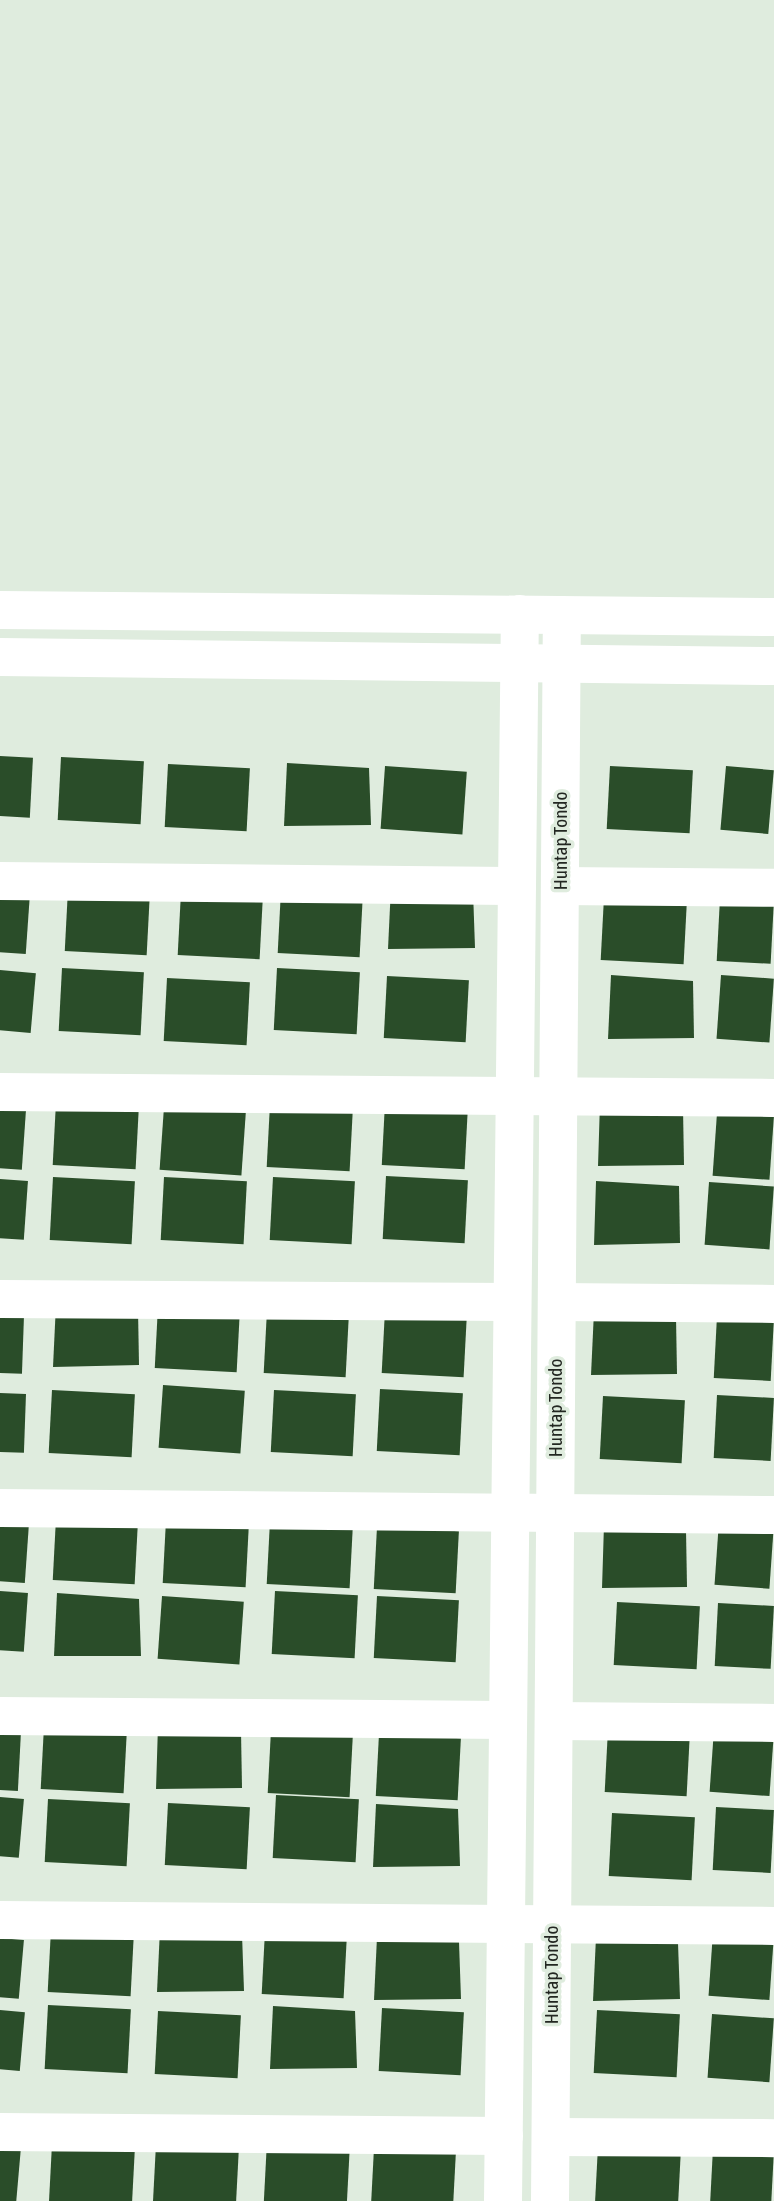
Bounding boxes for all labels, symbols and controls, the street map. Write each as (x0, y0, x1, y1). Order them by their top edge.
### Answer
street label: Huntap Tondo (550, 792, 572, 890)
street label: Huntap Tondo (545, 1359, 567, 1457)
street label: Huntap Tondo (541, 1926, 563, 2024)

